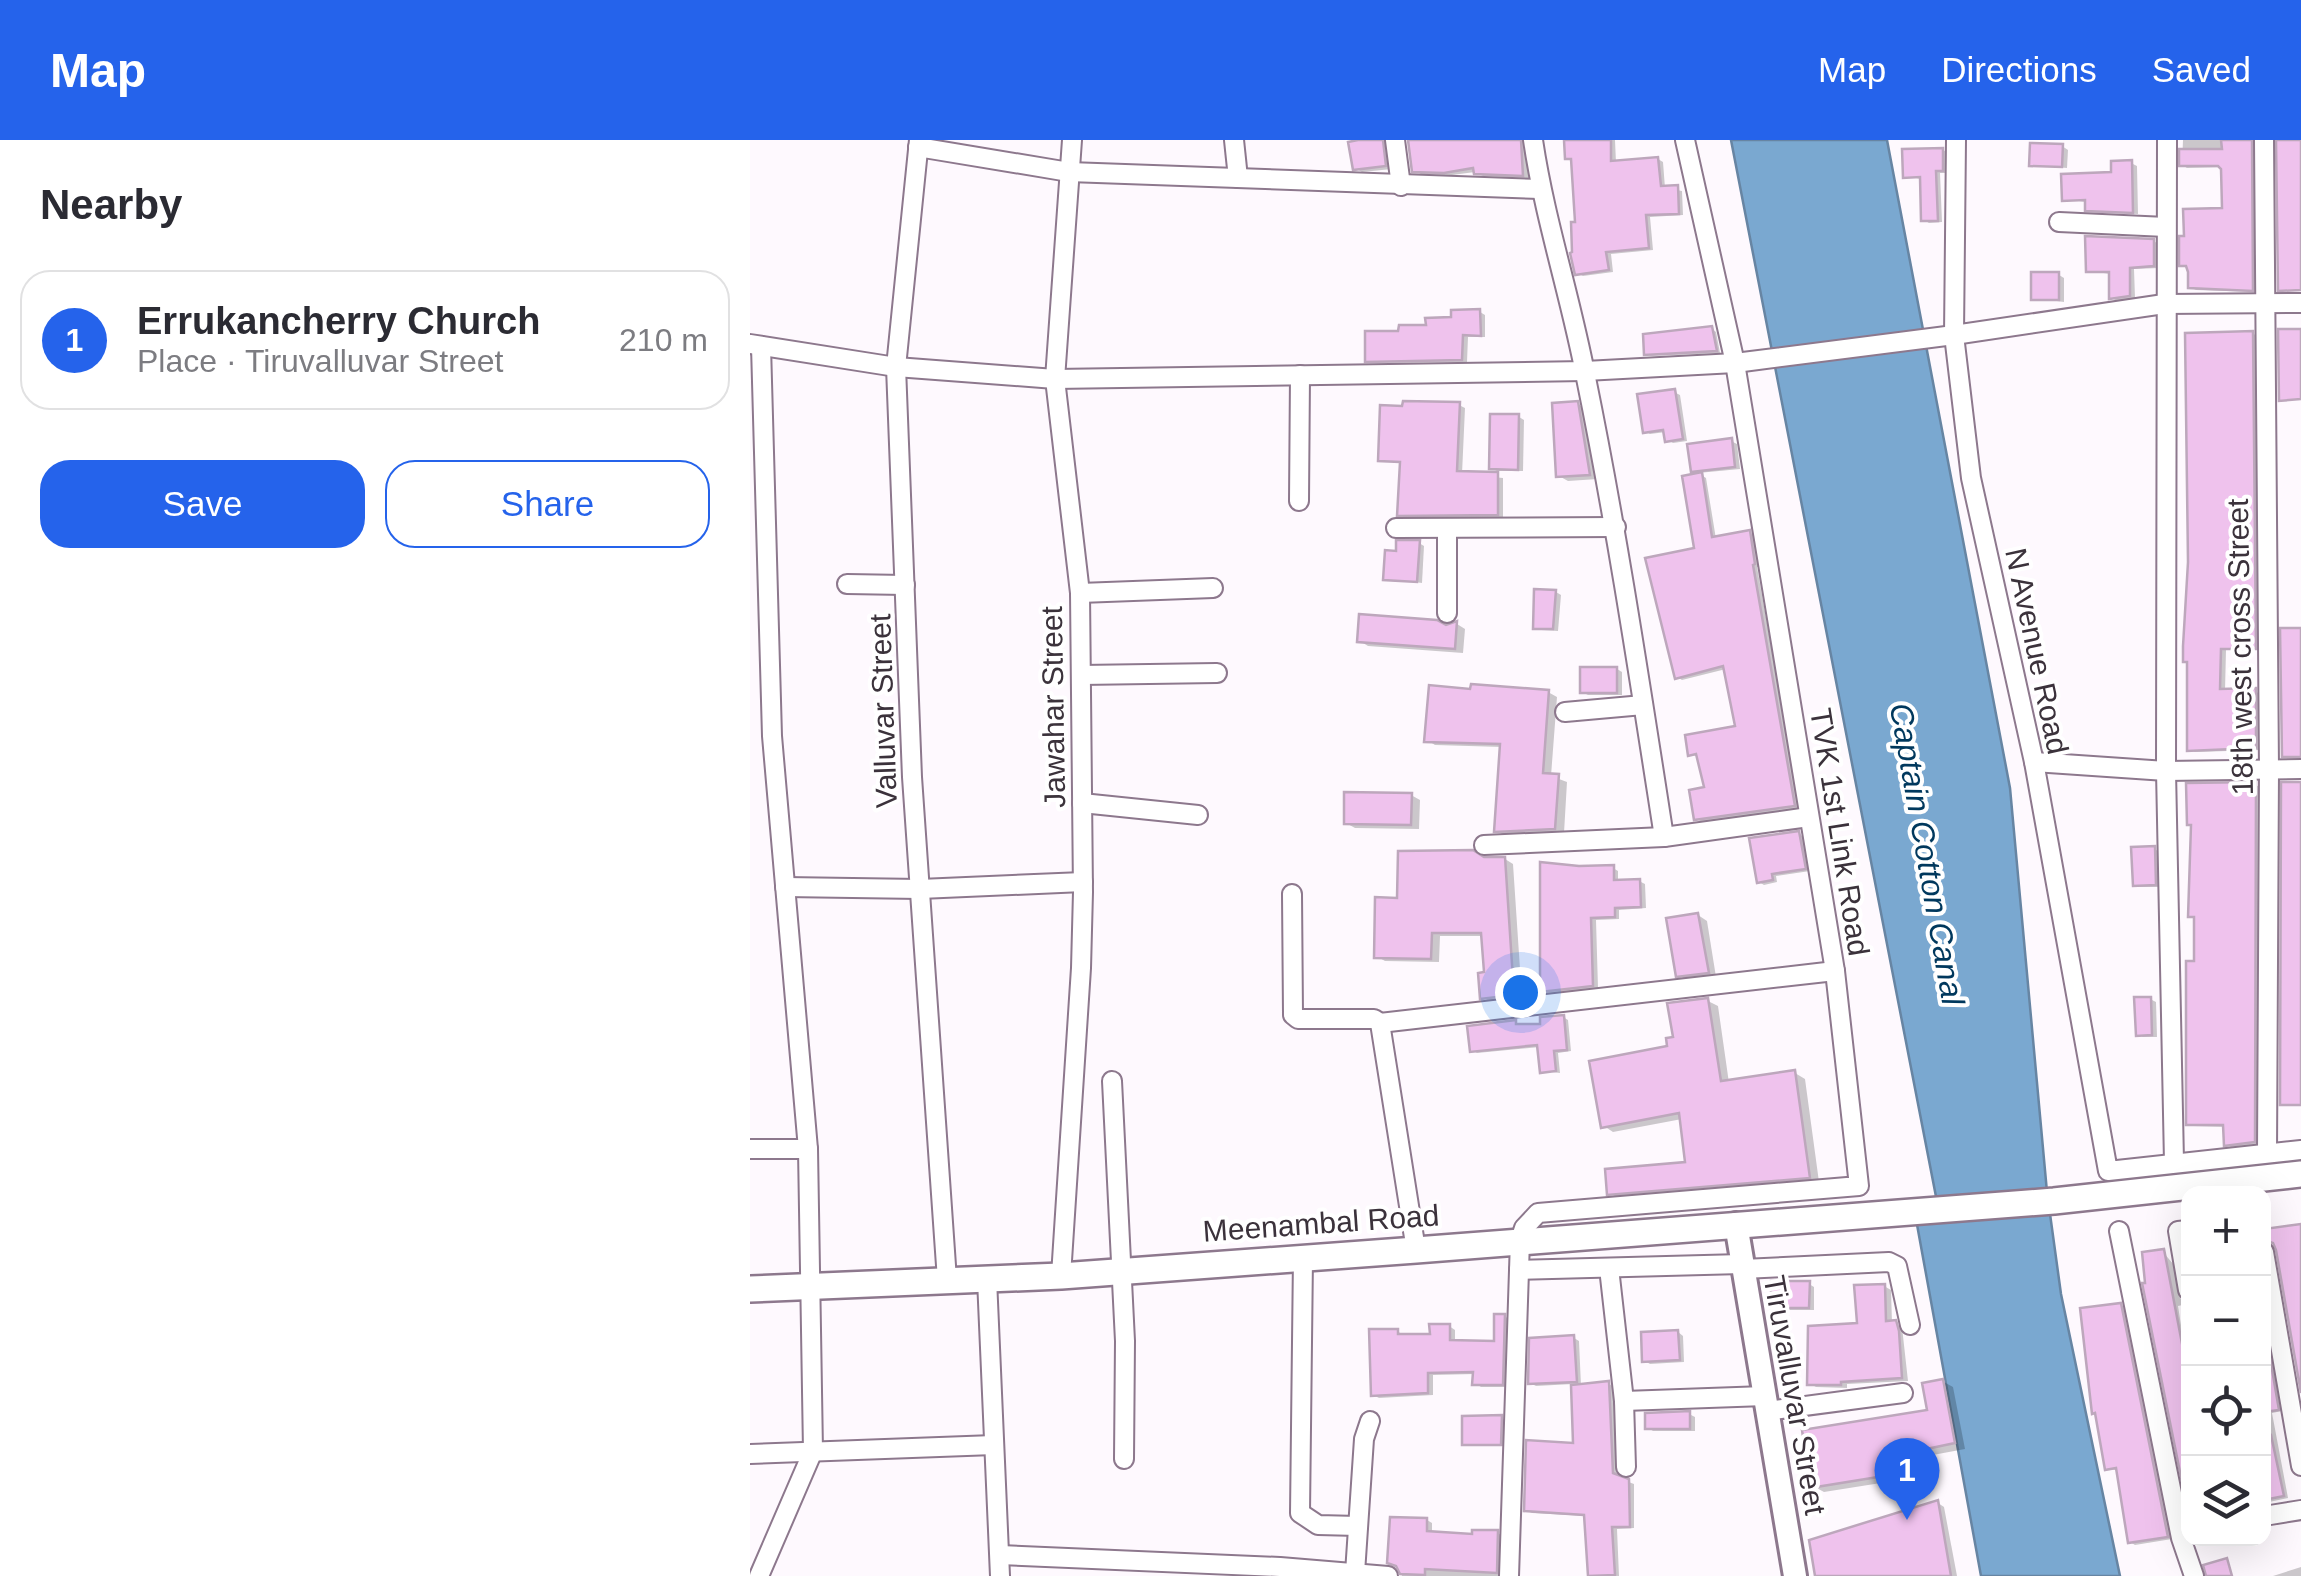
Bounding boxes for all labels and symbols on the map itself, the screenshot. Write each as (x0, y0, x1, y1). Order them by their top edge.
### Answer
street label: 18th west cross Street (2221, 498, 2259, 796)
street label: N Avenue Road (1999, 545, 2075, 757)
street label: Jawahar Street (1035, 605, 1071, 808)
street label: Valluvar Street (863, 613, 903, 809)
water label: Captain Cotton Canal (1883, 700, 1971, 1009)
street label: TVK 1st Link Road (1804, 706, 1876, 958)
your location (1495, 967, 1546, 1018)
street label: Meenambal Road (1202, 1198, 1440, 1248)
street label: Tiruvalluvar Street (1758, 1273, 1832, 1518)
pin: 1 (1874, 1438, 1940, 1520)

